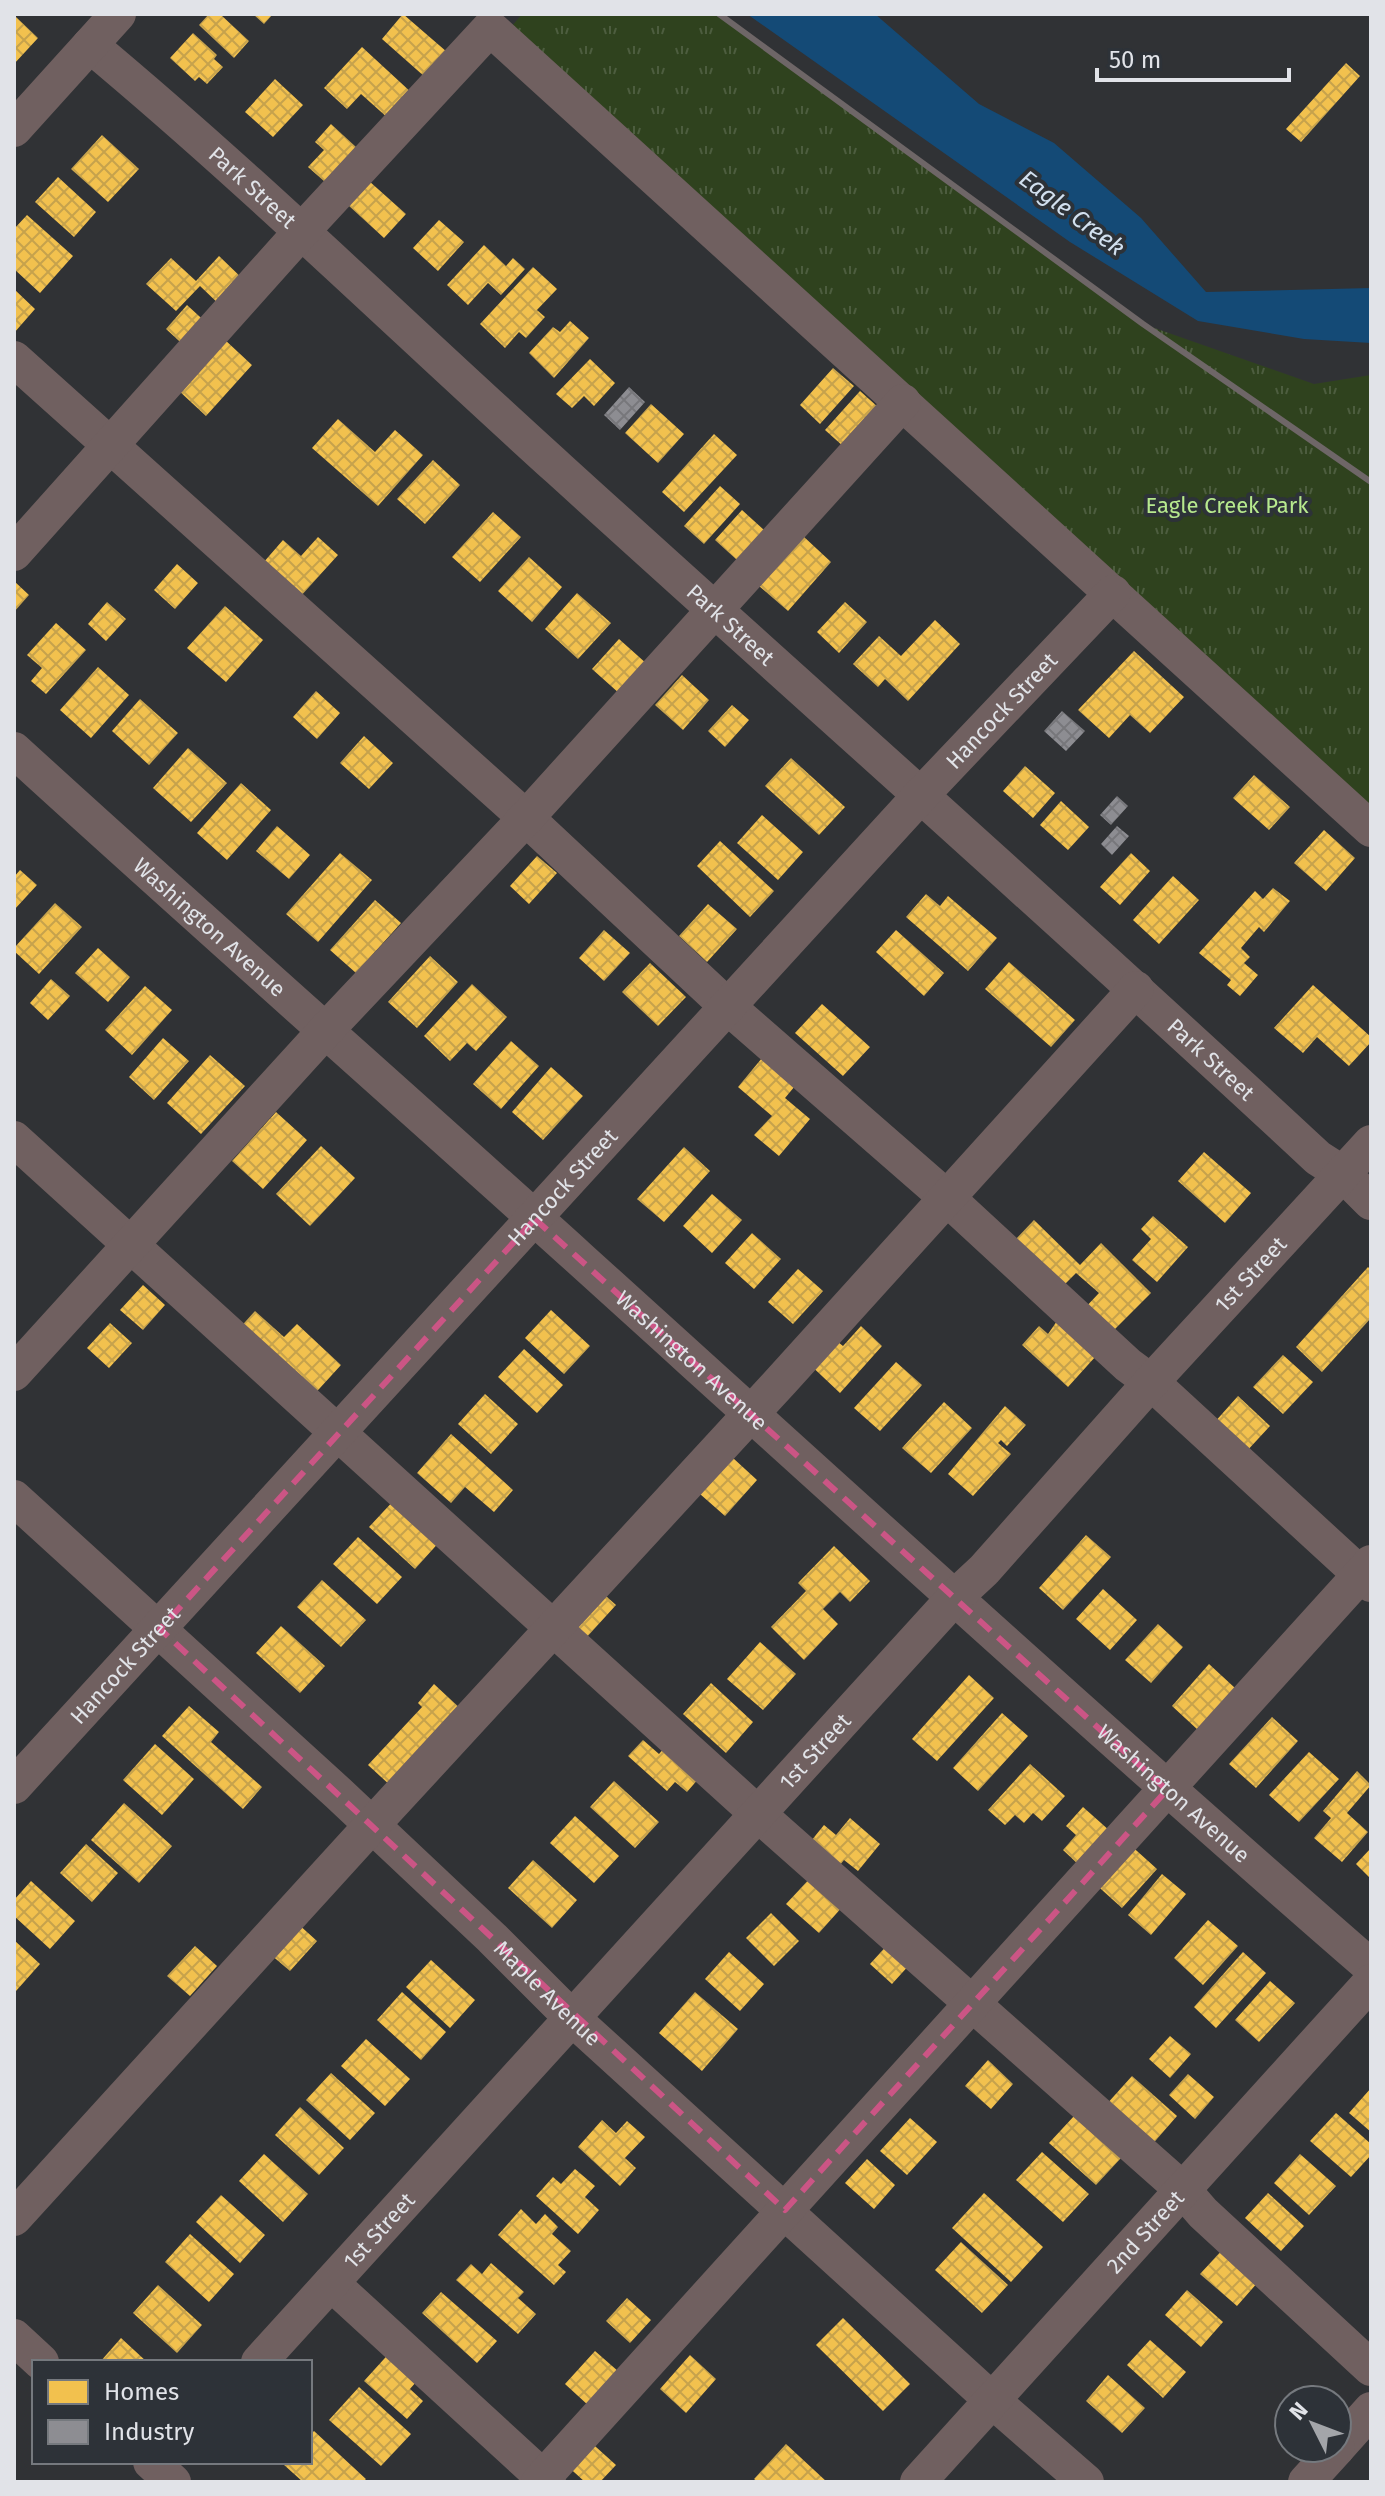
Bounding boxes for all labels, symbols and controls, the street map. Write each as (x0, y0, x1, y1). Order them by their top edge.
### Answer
scale bar (1097, 32, 1289, 82)
text: 50 m (1109, 46, 1161, 74)
street label: Park Street (203, 141, 302, 234)
water label: Eagle Creek (1014, 164, 1130, 262)
park label: Eagle Creek Park (1145, 492, 1309, 519)
street label: Park Street (681, 578, 780, 671)
street label: Hancock Street (940, 647, 1063, 775)
street label: Washington Avenue (128, 852, 291, 1003)
street label: Park Street (1162, 1013, 1260, 1106)
street label: Hancock Street (502, 1123, 623, 1252)
street label: 1st Street (1209, 1231, 1292, 1318)
street label: Washington Avenue (610, 1285, 773, 1436)
street label: Hancock Street (64, 1601, 186, 1730)
street label: 1st Street (774, 1708, 857, 1795)
street label: Washington Avenue (1091, 1719, 1255, 1869)
street label: Maple Avenue (488, 1935, 607, 2052)
street label: 2nd Street (1101, 2185, 1190, 2279)
street label: 1st Street (338, 2187, 421, 2274)
legend (32, 2360, 312, 2464)
text: Homes (104, 2378, 179, 2406)
north arrow (1273, 2384, 1353, 2464)
text: N (1284, 2396, 1313, 2425)
text: Industry (104, 2418, 195, 2446)

